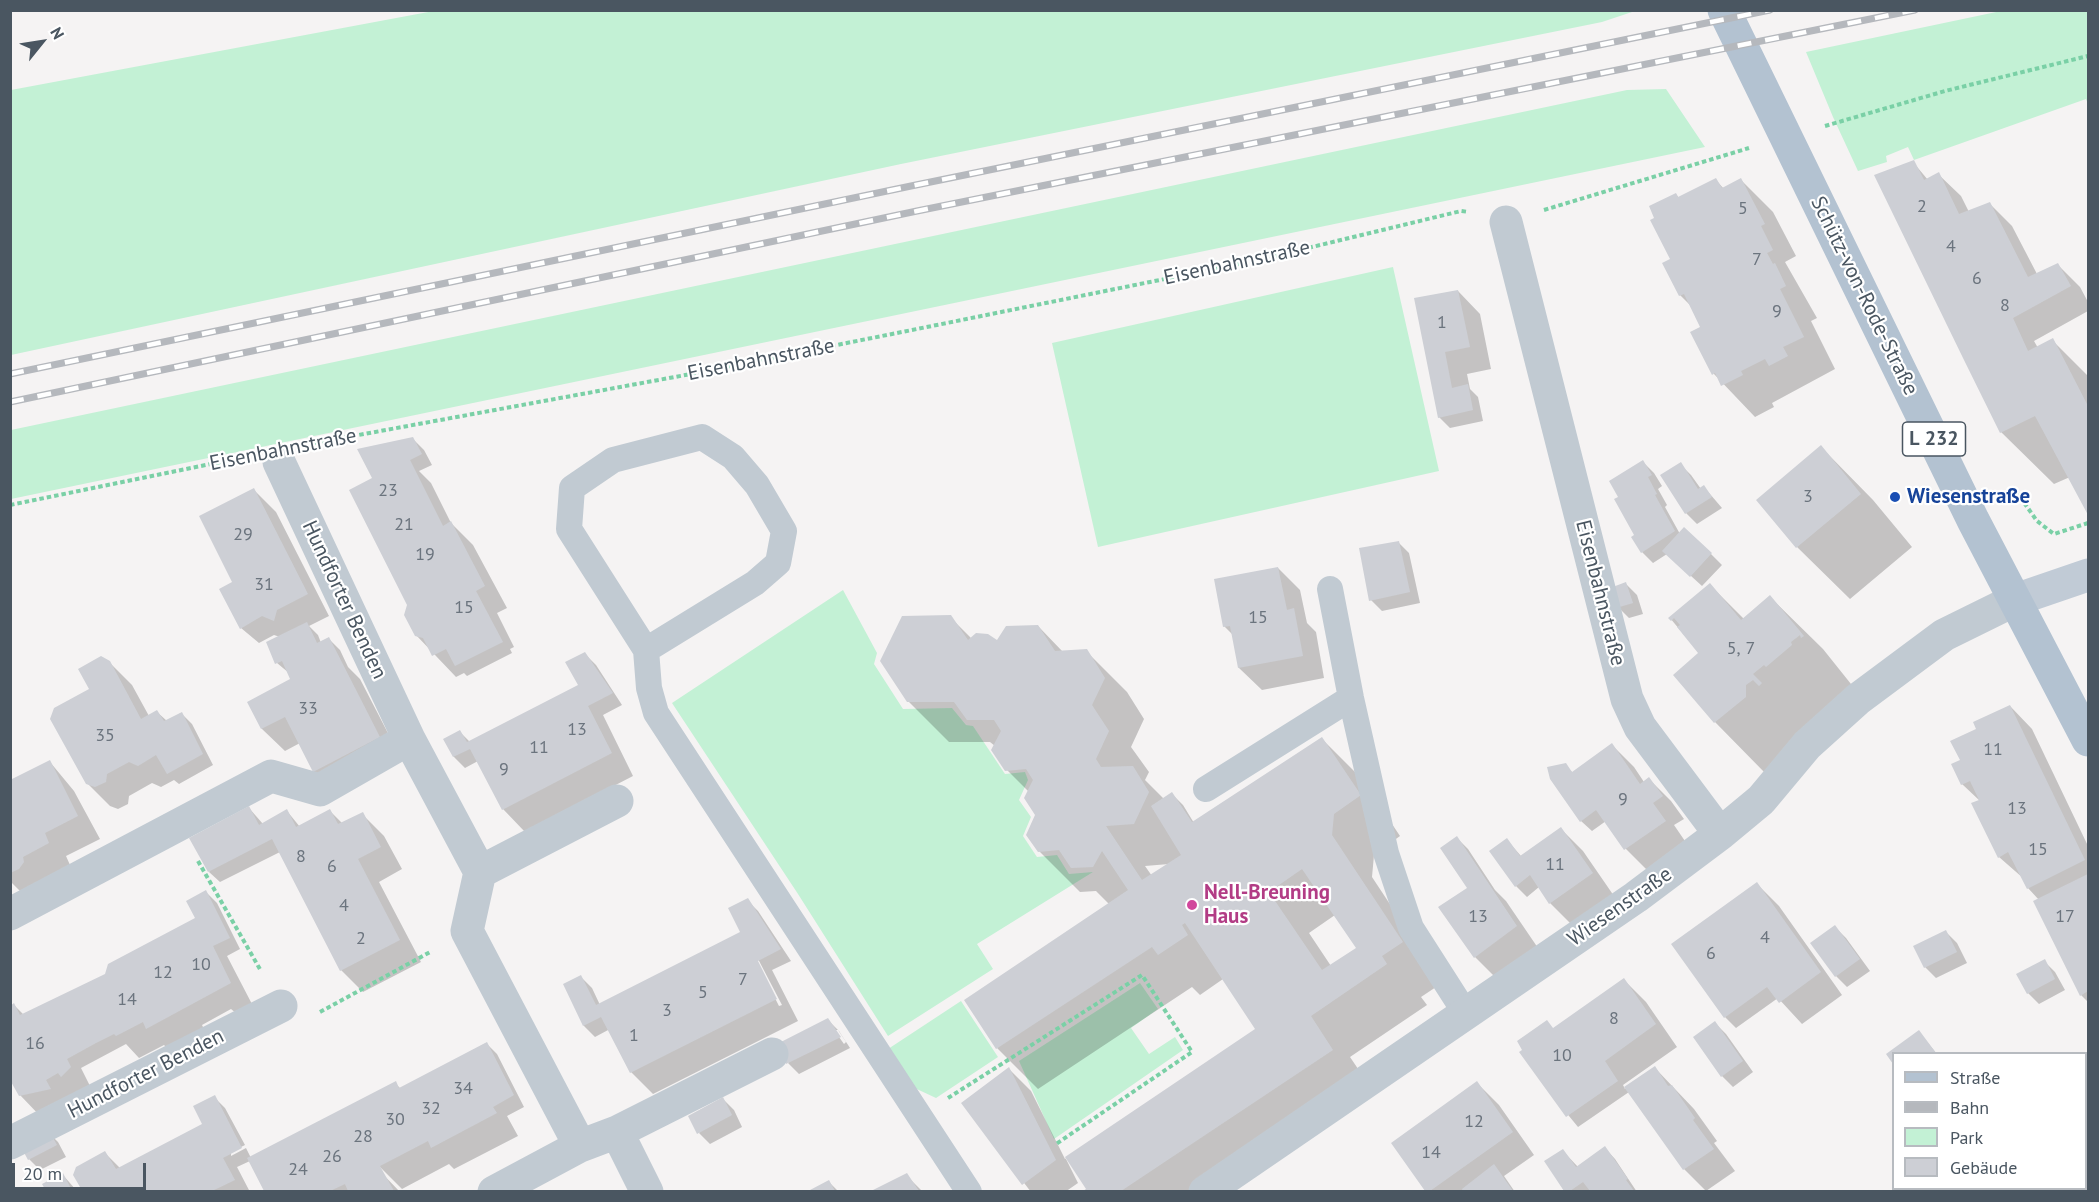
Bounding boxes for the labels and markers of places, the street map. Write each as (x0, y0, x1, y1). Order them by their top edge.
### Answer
place label: Wiesenstraße (1907, 484, 2030, 510)
marker: Wiesenstraße (1888, 490, 1902, 504)
place label: Nell-Breuning Haus (1204, 880, 1330, 930)
marker: Nell-Breuning Haus (1185, 898, 1199, 912)

